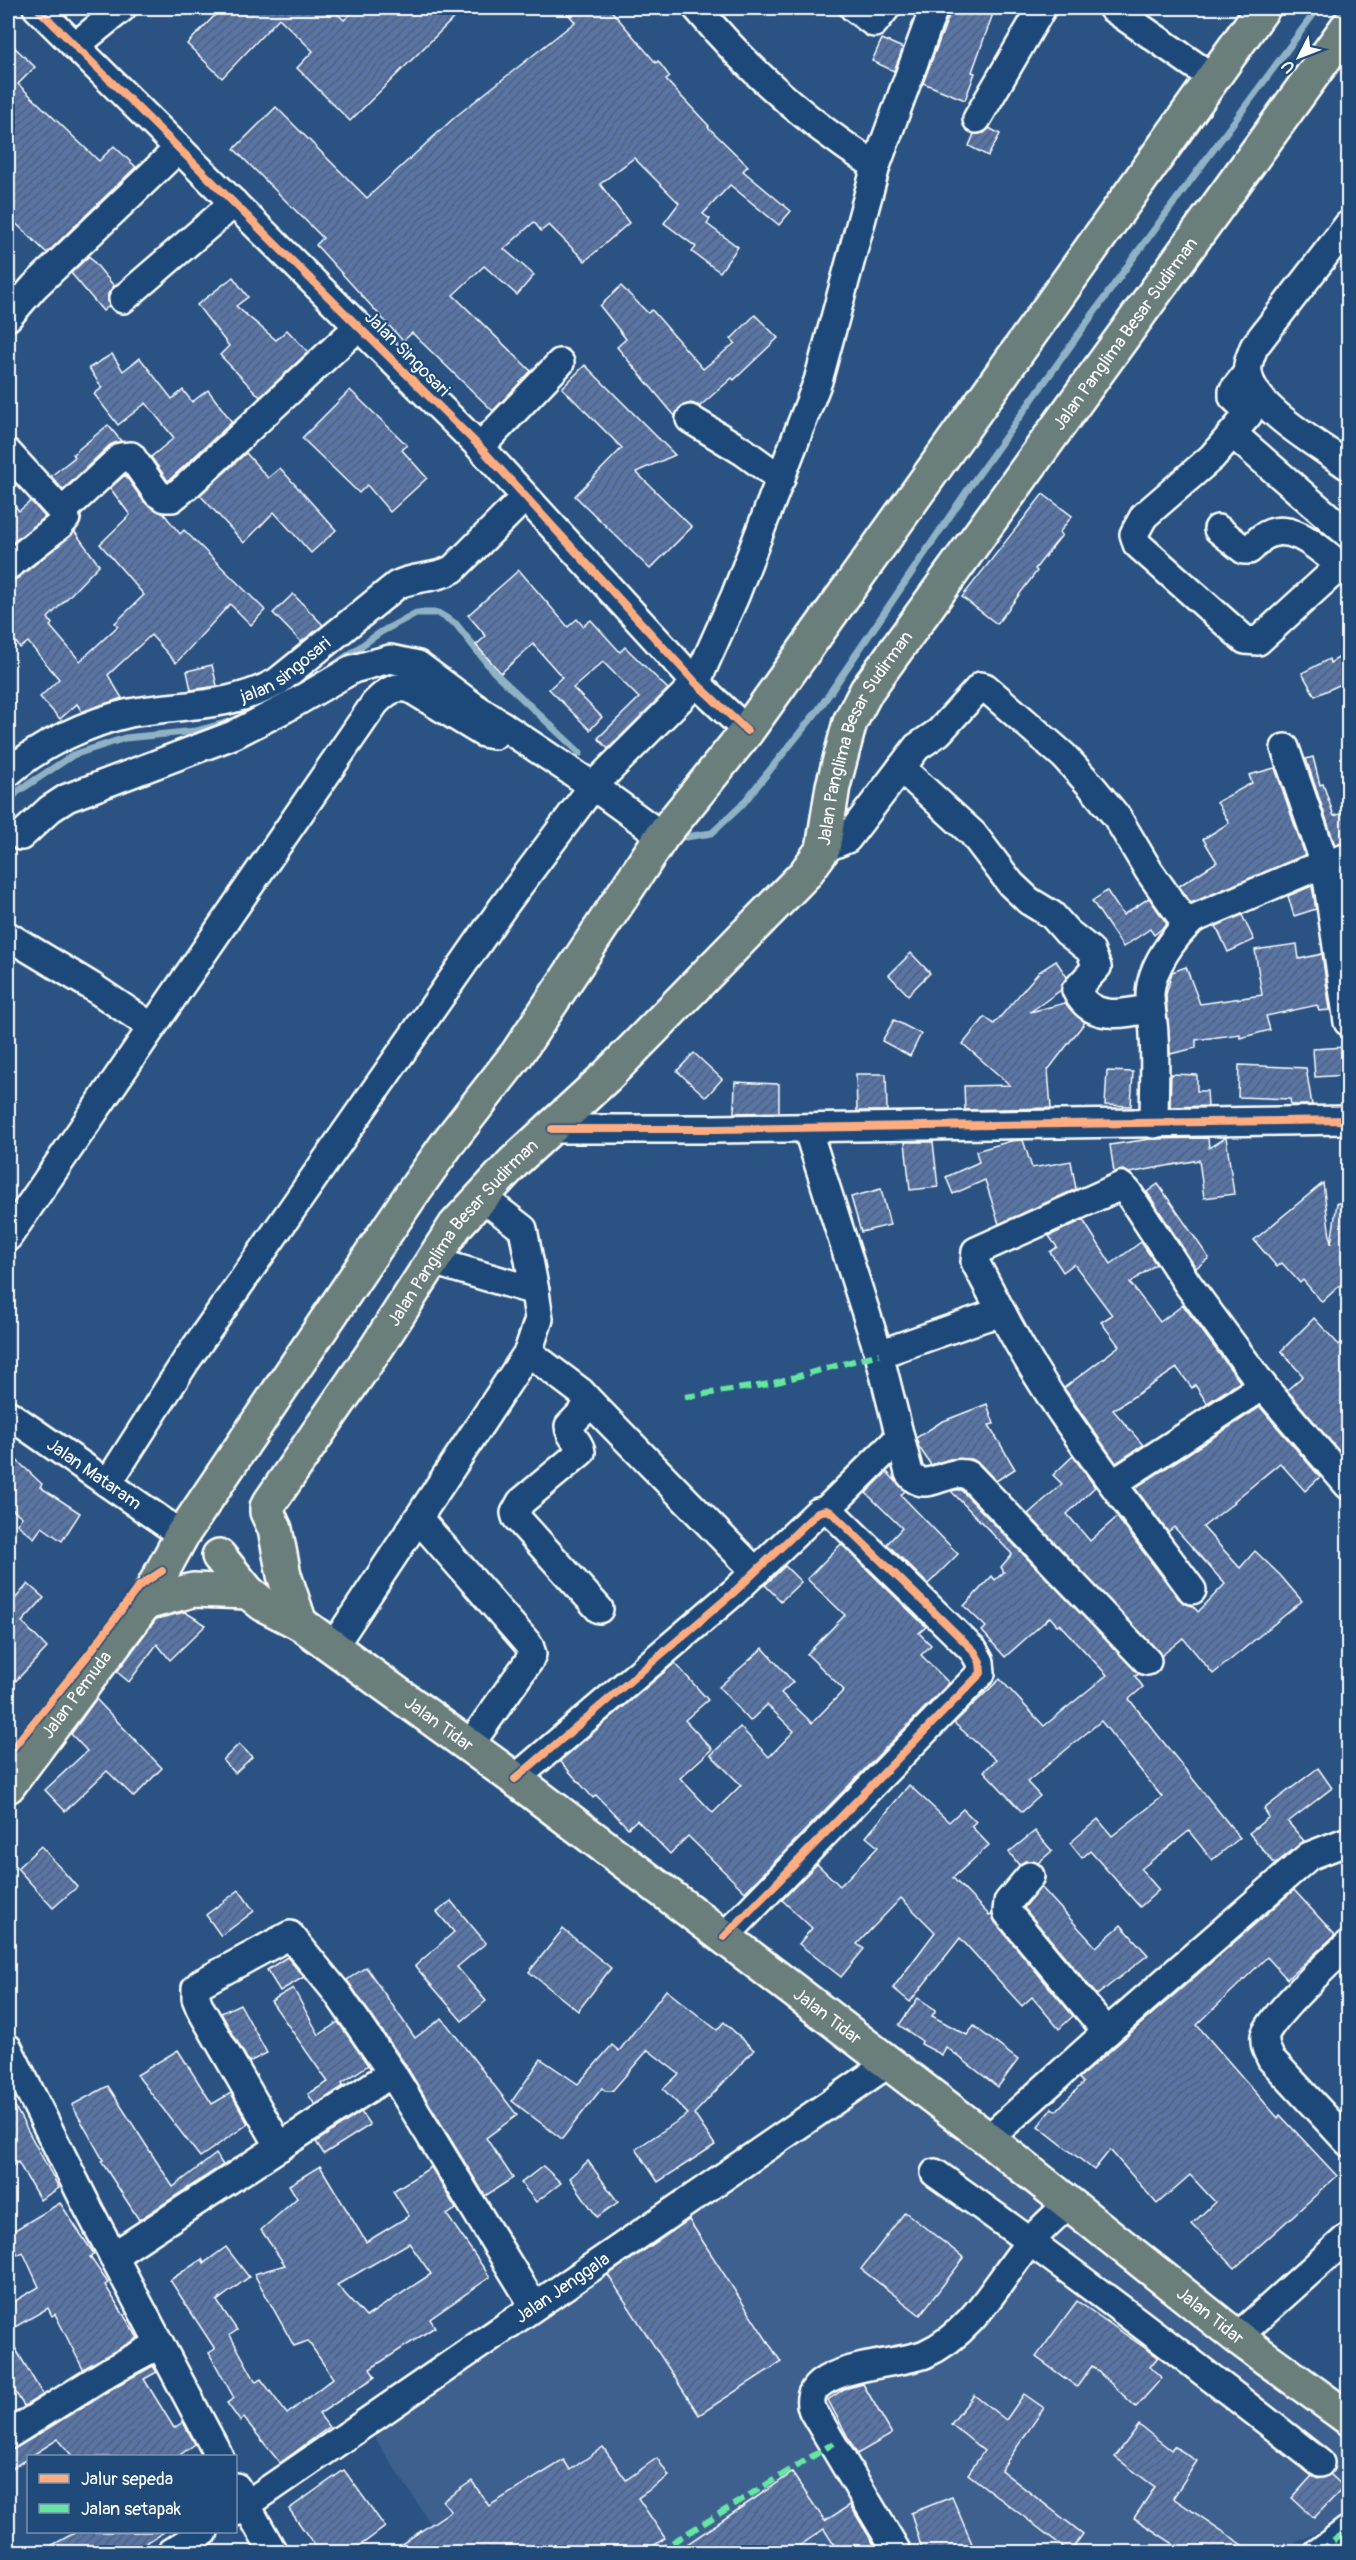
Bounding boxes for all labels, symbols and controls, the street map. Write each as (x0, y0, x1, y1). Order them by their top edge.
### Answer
north arrow (1269, 27, 1329, 87)
text: U (1277, 55, 1300, 77)
street label: Jalan Panglima Besar Sudirman (1048, 233, 1203, 435)
street label: Jalan Singosari (359, 306, 455, 402)
street label: Jalan Panglima Besar Sudirman (812, 626, 918, 847)
street label: jalan singosari (237, 632, 335, 708)
street label: Jalan Panglima Besar Sudirman (382, 1134, 543, 1330)
street label: Jalan Mataram (42, 1433, 146, 1515)
street label: Jalan Pemuda (36, 1646, 117, 1743)
street label: Jalan Tidar (400, 1691, 479, 1757)
street label: Jalan Tidar (789, 1983, 867, 2050)
street label: Jalan Jenggala (511, 2247, 614, 2328)
street label: Jalan Tidar (1172, 2282, 1249, 2350)
legend (27, 2455, 237, 2533)
text: Jalur sepeda (81, 2468, 173, 2491)
text: Jalan setapak (81, 2498, 182, 2521)

